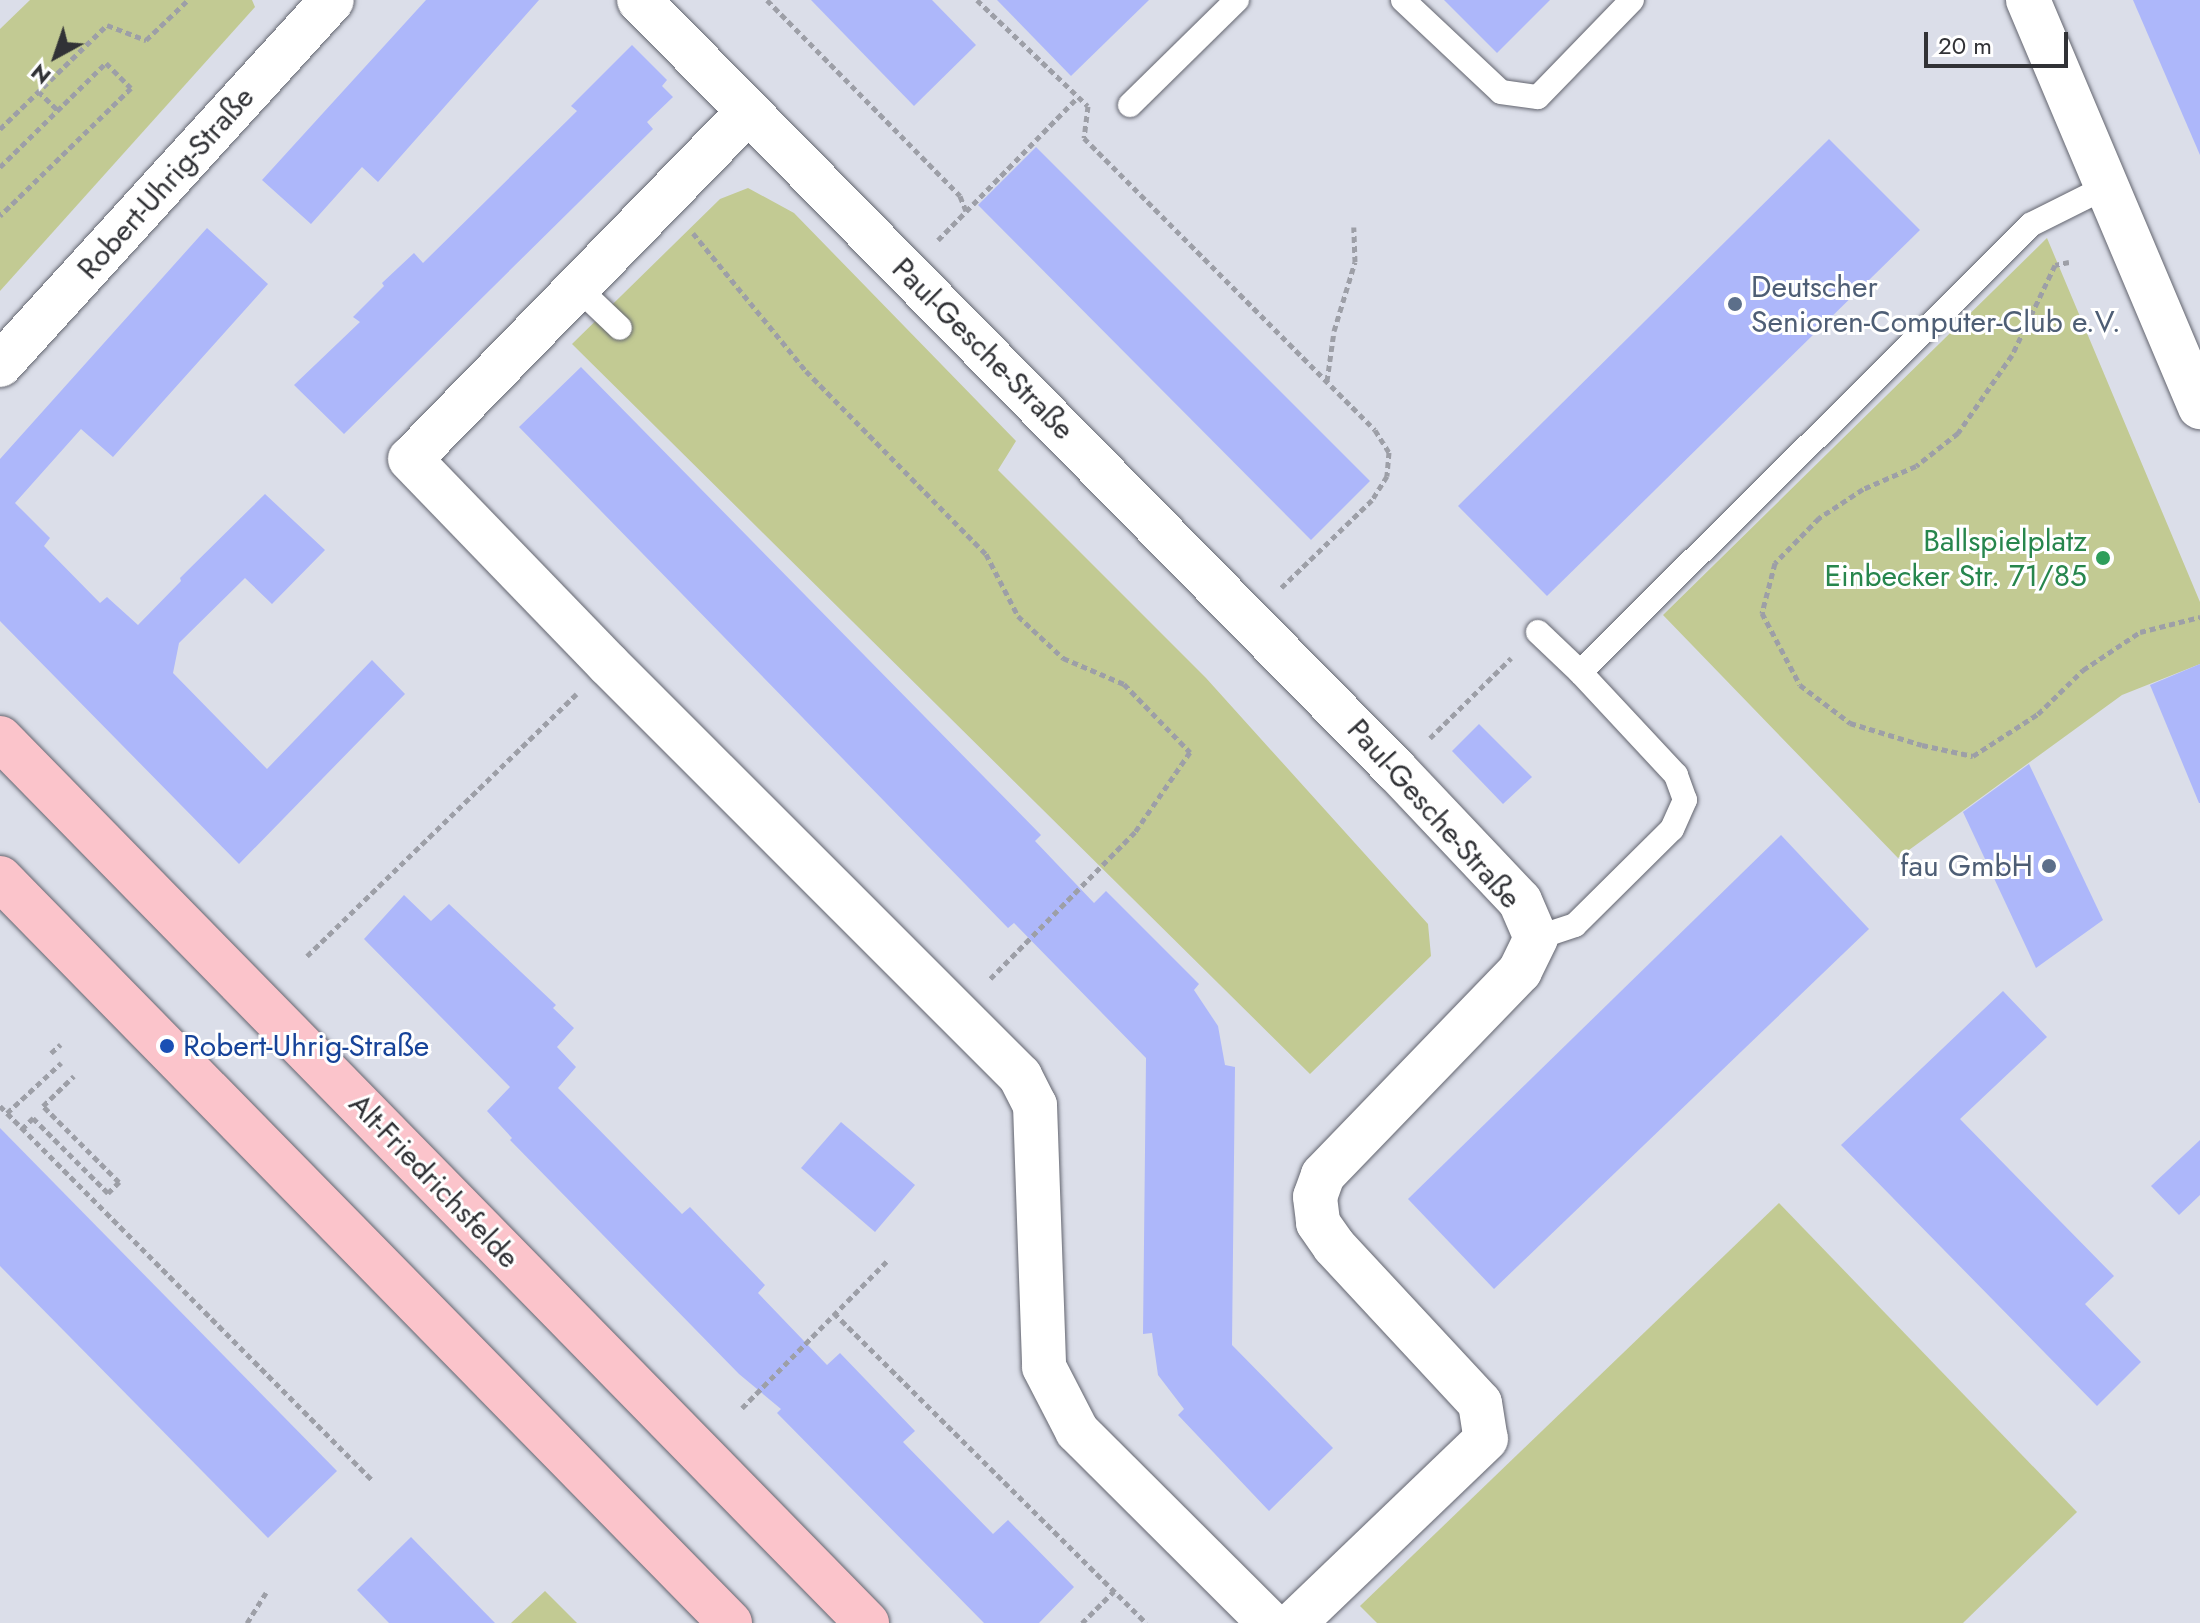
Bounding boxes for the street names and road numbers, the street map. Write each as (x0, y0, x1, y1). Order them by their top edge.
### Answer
street label: Robert-Uhrig-Straße (70, 79, 262, 287)
street label: Paul-Gesche-Straße (885, 251, 1081, 447)
street label: Paul-Gesche-Straße (1340, 712, 1528, 916)
street label: Alt-Friedrichsfelde (342, 1086, 526, 1276)

